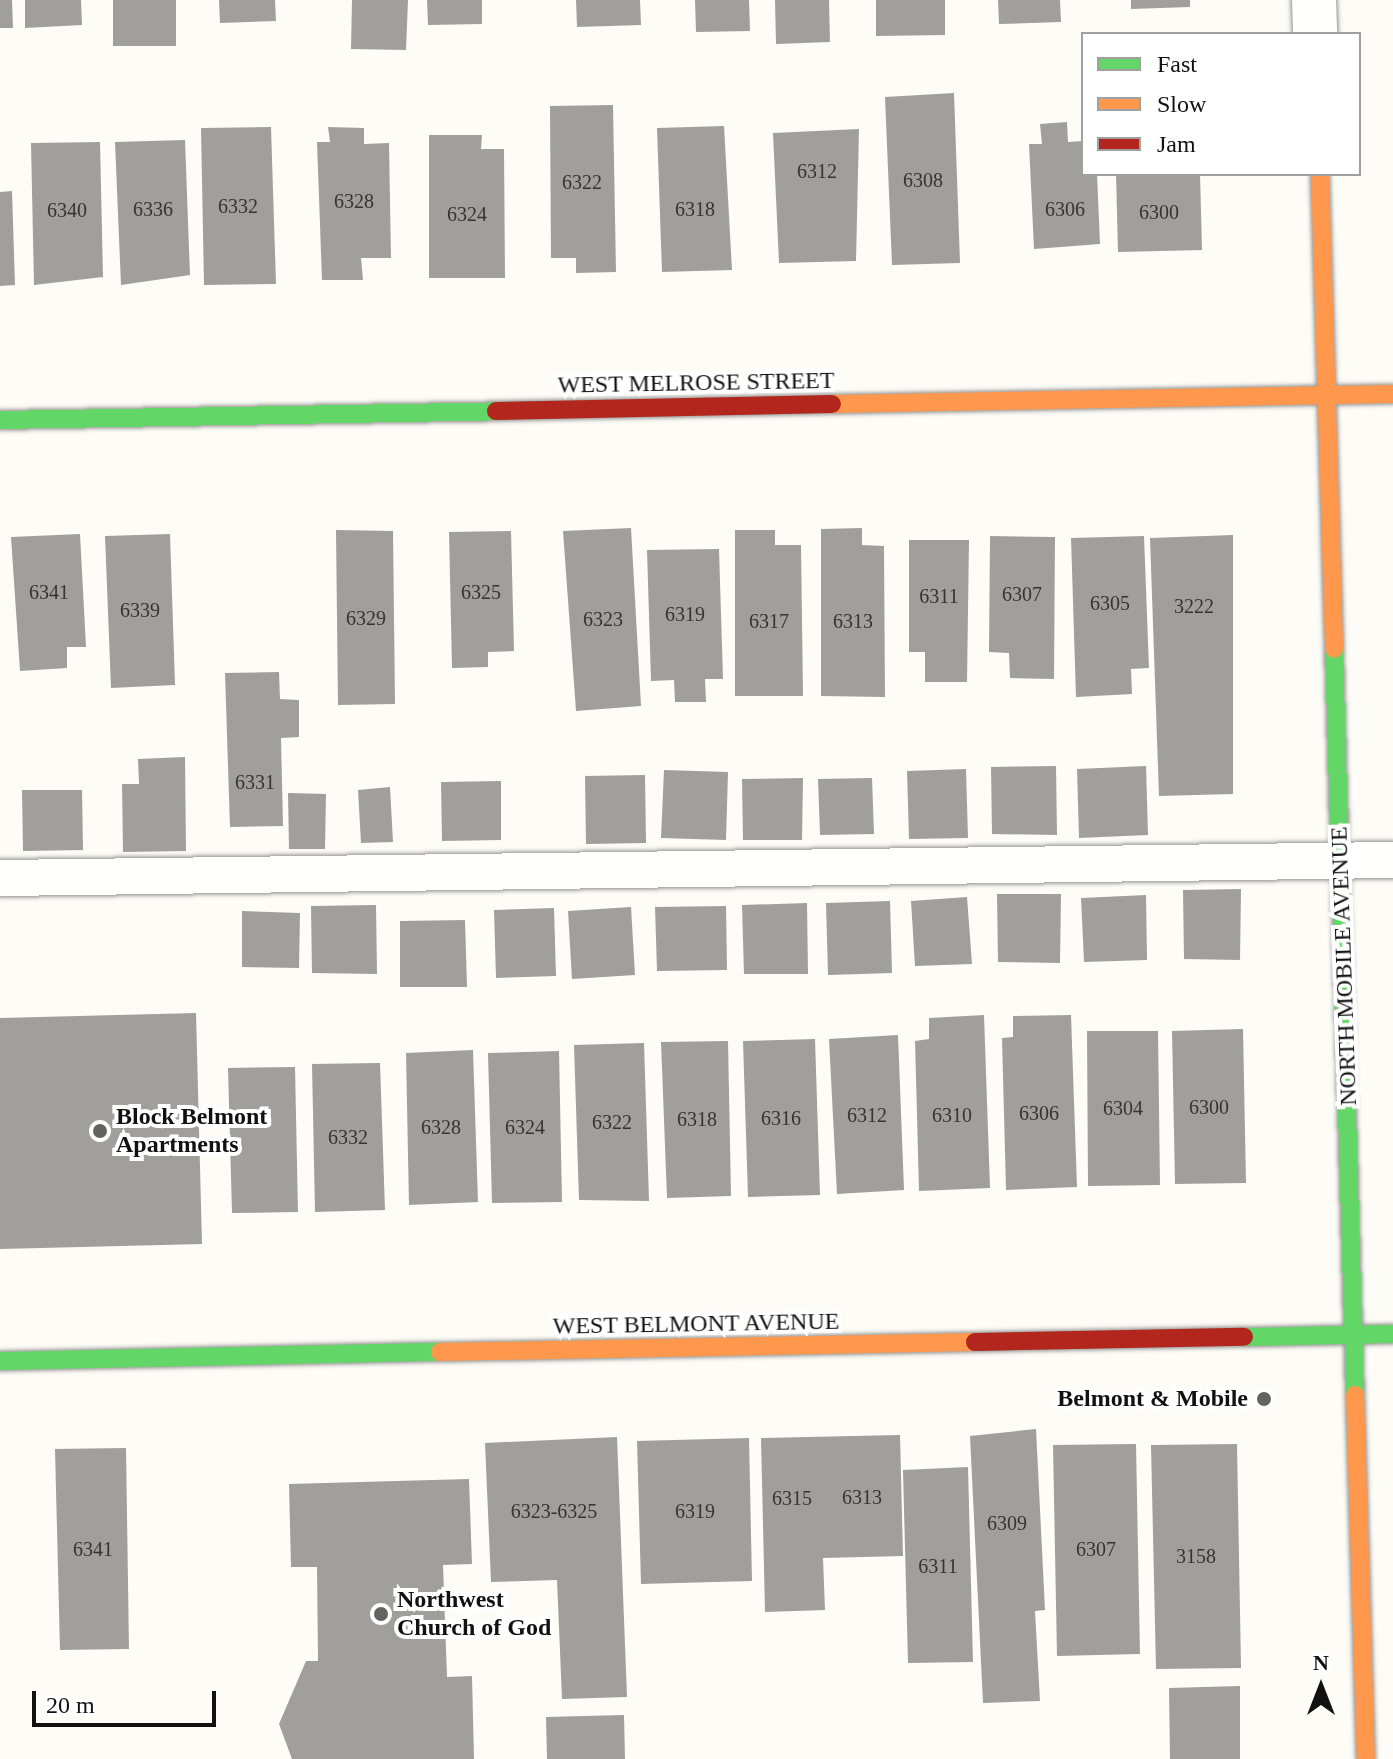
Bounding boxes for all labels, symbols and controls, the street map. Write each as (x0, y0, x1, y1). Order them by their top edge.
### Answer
legend (1081, 32, 1361, 176)
text: Fast (1157, 51, 1197, 77)
text: Slow (1157, 91, 1206, 117)
text: Jam (1157, 131, 1196, 157)
house number: 6312 (797, 159, 837, 183)
house number: 6308 (903, 168, 943, 192)
house number: 6322 (562, 170, 602, 194)
house number: 6328 (334, 189, 374, 213)
house number: 6332 (218, 194, 258, 218)
house number: 6336 (133, 197, 173, 221)
house number: 6318 (675, 197, 715, 221)
house number: 6306 (1045, 197, 1085, 221)
house number: 6340 (47, 198, 87, 222)
house number: 6300 (1139, 200, 1179, 224)
house number: 6324 (447, 202, 487, 226)
street label: WEST MELROSE STREET (557, 366, 835, 400)
house number: 6341 (29, 580, 69, 604)
house number: 6325 (461, 580, 501, 604)
house number: 6307 (1002, 582, 1042, 606)
house number: 6311 (919, 584, 959, 608)
house number: 6305 (1090, 591, 1130, 615)
house number: 3222 (1174, 594, 1214, 618)
house number: 6339 (120, 598, 160, 622)
house number: 6319 (665, 602, 705, 626)
house number: 6329 (346, 606, 386, 630)
house number: 6323 (583, 607, 623, 631)
house number: 6317 (749, 609, 789, 633)
house number: 6313 (833, 609, 873, 633)
house number: 6331 (235, 770, 275, 794)
street label: NORTH MOBILE AVENUE (1325, 825, 1363, 1107)
house number: 6300 (1189, 1095, 1229, 1119)
house number: 6304 (1103, 1096, 1143, 1120)
house number: 6306 (1019, 1101, 1059, 1125)
place label: Block Belmont Apartments (116, 1103, 267, 1159)
house number: 6312 (847, 1103, 887, 1127)
house number: 6310 (932, 1103, 972, 1127)
house number: 6316 (761, 1106, 801, 1130)
house number: 6318 (677, 1107, 717, 1131)
house number: 6322 (592, 1110, 632, 1134)
house number: 6328 (421, 1115, 461, 1139)
house number: 6324 (505, 1115, 545, 1139)
marker: Block Belmont Apartments (91, 1122, 109, 1140)
house number: 6332 (328, 1125, 368, 1149)
street label: WEST BELMONT AVENUE (551, 1307, 841, 1341)
place label: Belmont & Mobile (1057, 1385, 1248, 1413)
marker: Belmont & Mobile (1255, 1390, 1273, 1408)
house number: 6313 (842, 1485, 882, 1509)
house number: 6315 (772, 1486, 812, 1510)
house number: 6323-6325 (511, 1499, 597, 1523)
house number: 6319 (675, 1499, 715, 1523)
house number: 6309 (987, 1511, 1027, 1535)
house number: 6341 (73, 1537, 113, 1561)
house number: 6307 (1076, 1537, 1116, 1561)
house number: 3158 (1176, 1544, 1216, 1568)
house number: 6311 (918, 1554, 958, 1578)
place label: Northwest Church of God (397, 1586, 551, 1642)
marker: Northwest Church of God (372, 1605, 390, 1623)
north arrow (1281, 1647, 1361, 1727)
text: N (1313, 1650, 1329, 1675)
scale bar (36, 1675, 220, 1725)
text: 20 m (46, 1692, 95, 1718)

